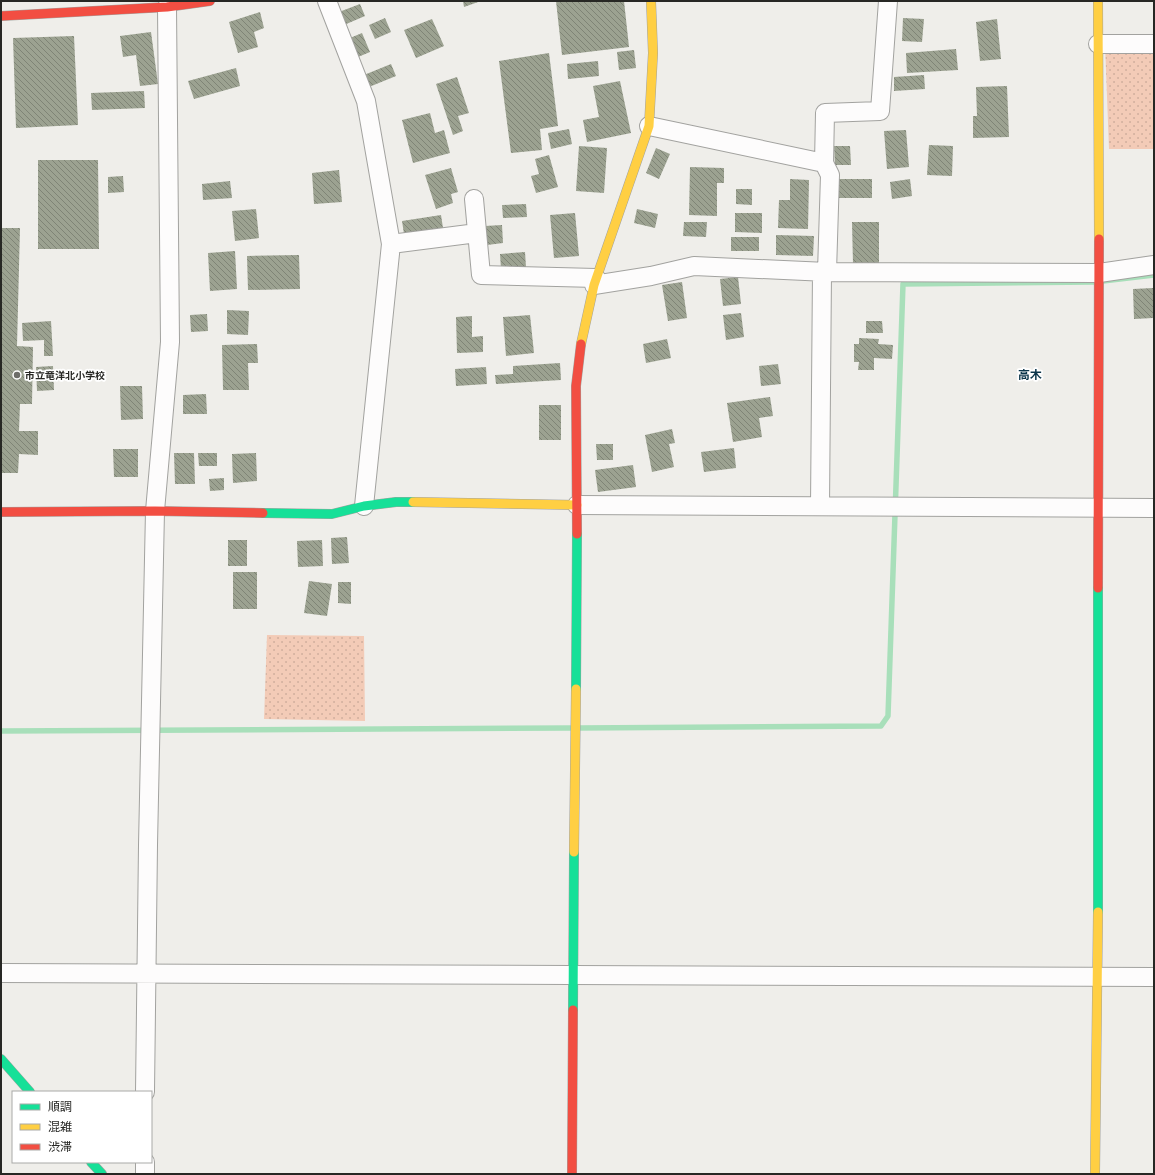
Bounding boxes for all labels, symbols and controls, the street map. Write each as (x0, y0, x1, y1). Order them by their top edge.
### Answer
district label: 高木 (1018, 367, 1042, 381)
place label: 市立竜洋北小学校 (25, 369, 105, 381)
marker: 市立竜洋北小学校 (12, 370, 22, 380)
legend (12, 1091, 152, 1163)
text: 順調 (48, 1099, 72, 1113)
text: 混雑 (48, 1119, 72, 1133)
text: 渋滞 (48, 1139, 72, 1153)

